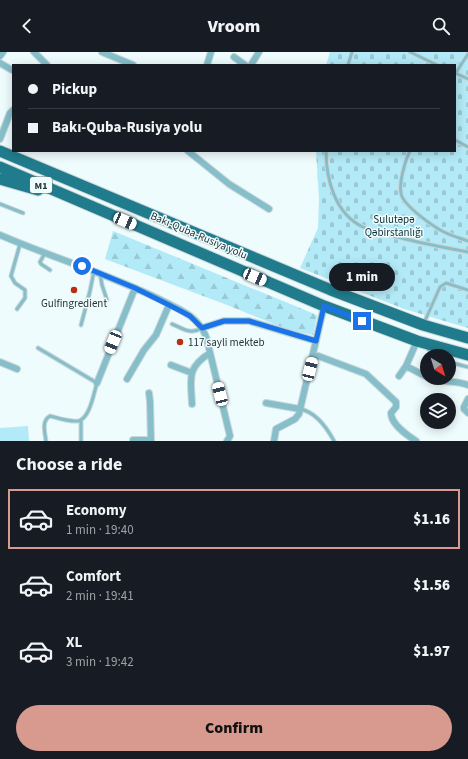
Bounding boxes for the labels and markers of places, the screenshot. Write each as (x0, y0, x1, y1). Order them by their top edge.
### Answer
marker: Gulfingredient (69, 285, 79, 295)
place label: Gulfingredient (41, 296, 107, 311)
place label: 117 sayli mekteb (188, 335, 265, 350)
marker: 117 sayli mekteb (175, 337, 185, 347)

